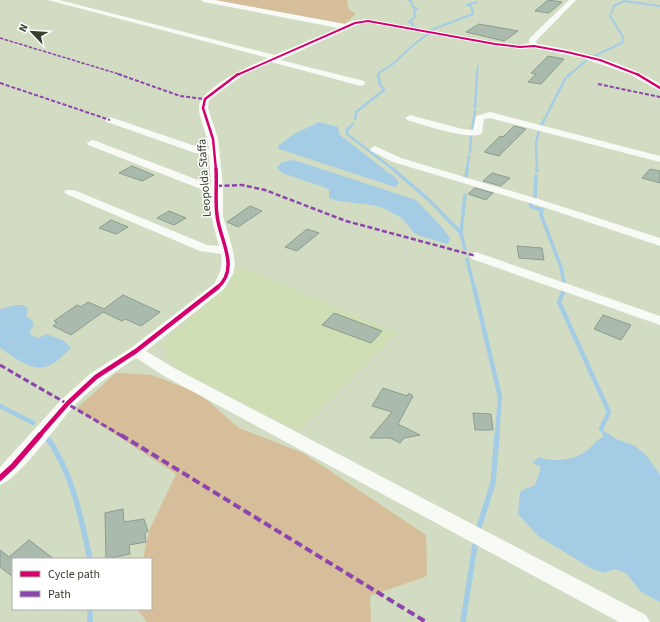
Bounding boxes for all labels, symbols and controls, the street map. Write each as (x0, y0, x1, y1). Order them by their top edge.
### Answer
north arrow (12, 12, 52, 52)
text: N (15, 21, 32, 34)
street label: Leopolda Staffa (193, 138, 216, 218)
legend (12, 558, 152, 610)
text: Cycle path (48, 566, 100, 583)
text: Path (48, 586, 71, 603)

